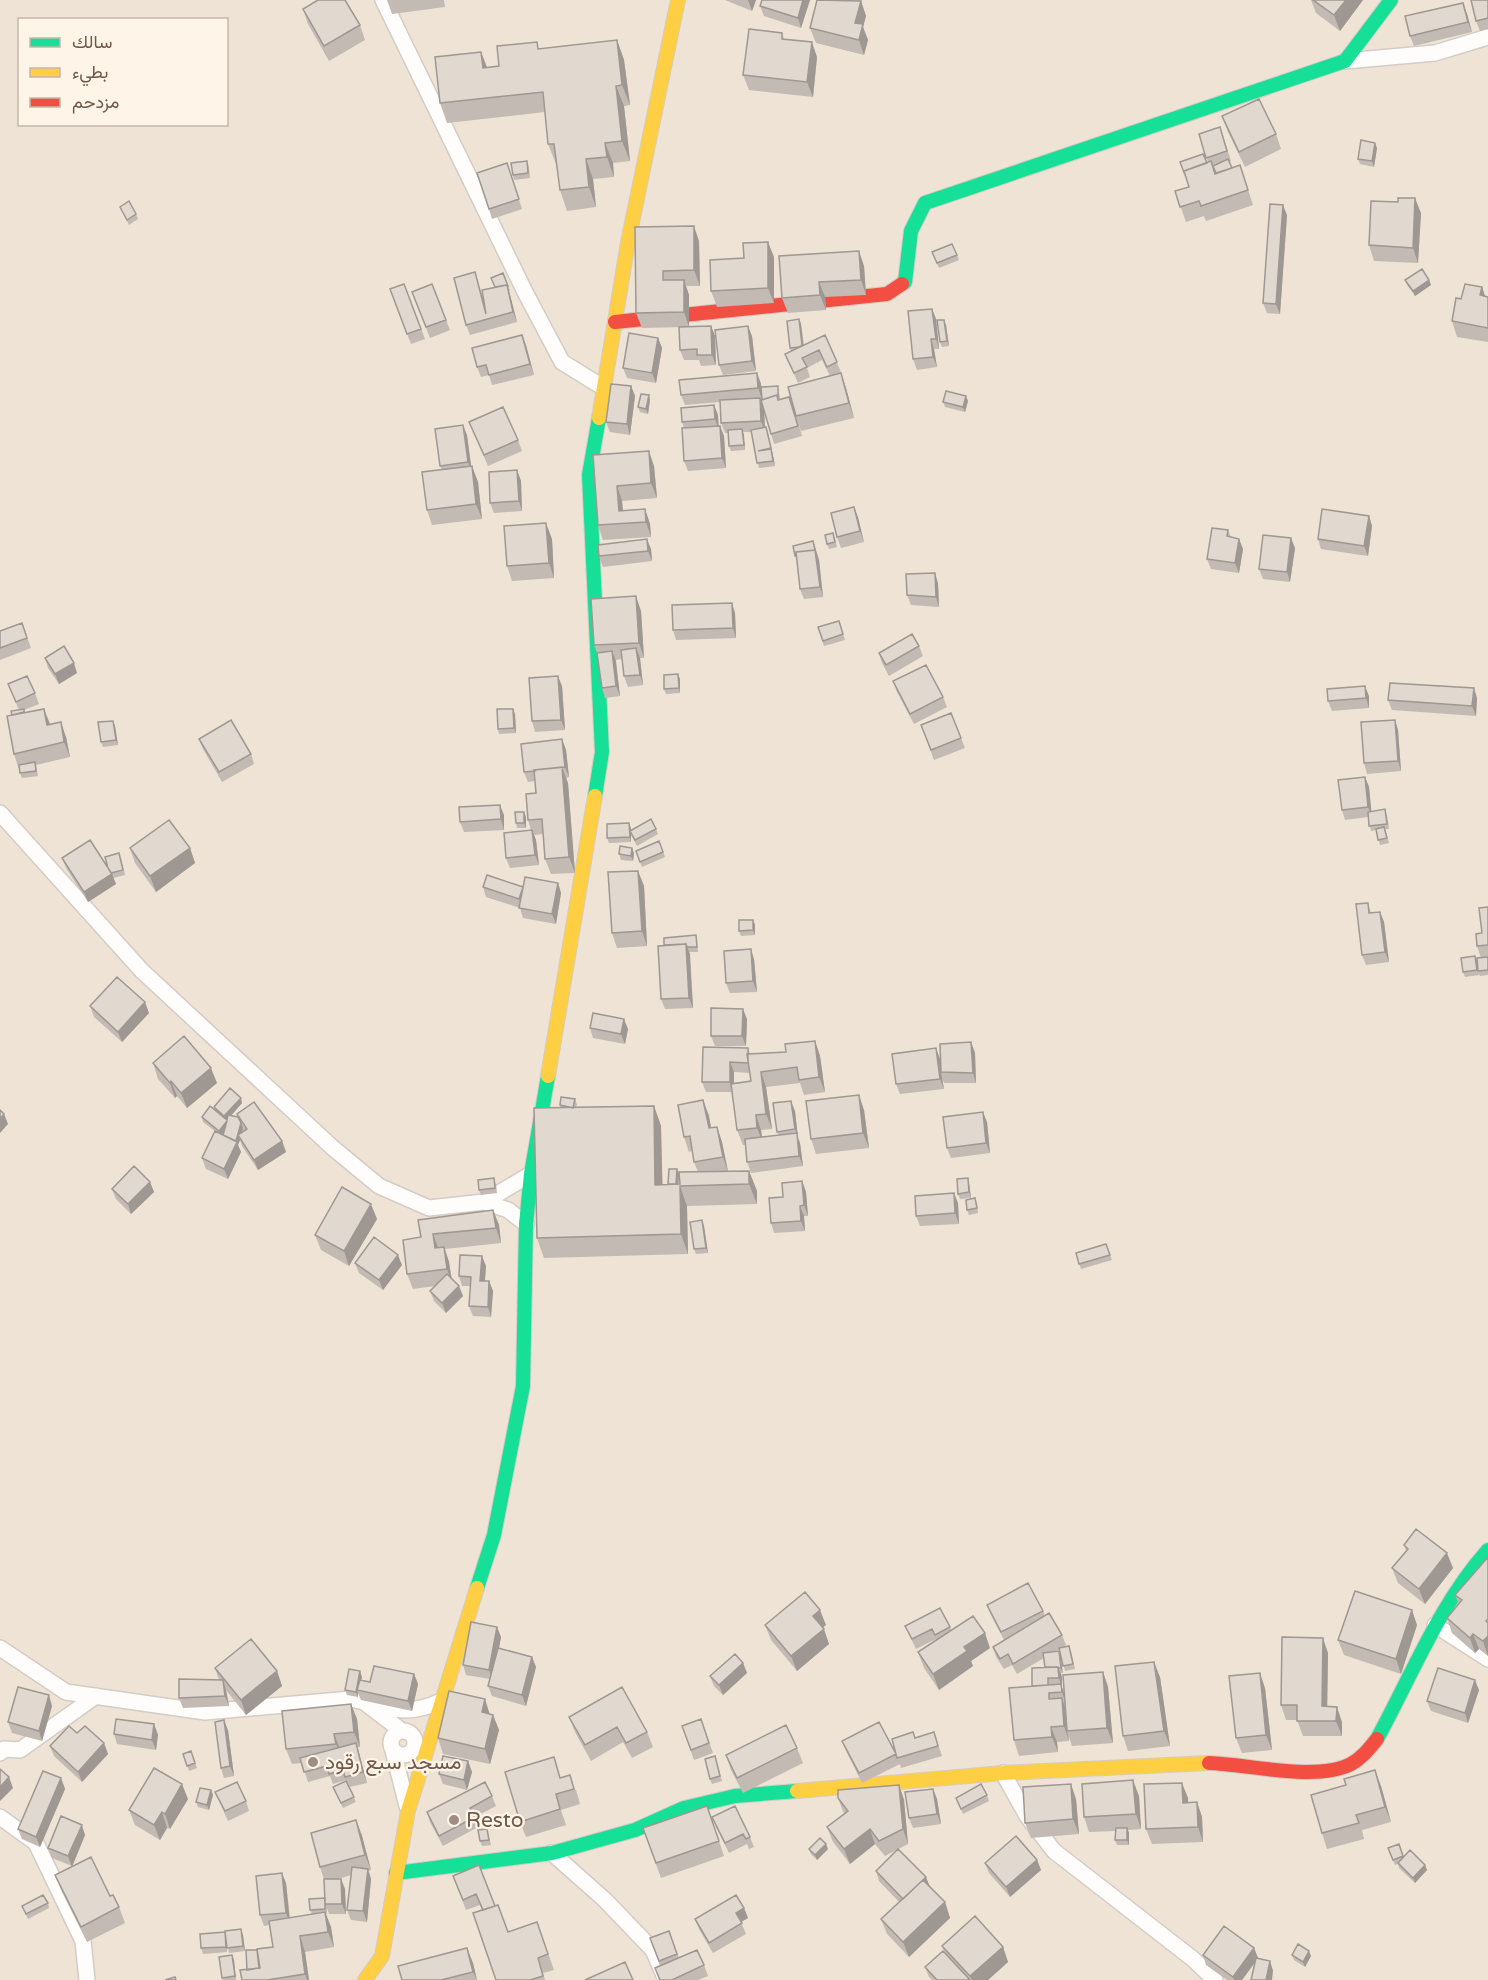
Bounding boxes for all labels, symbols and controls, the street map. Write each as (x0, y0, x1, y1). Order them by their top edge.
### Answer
legend (18, 18, 228, 126)
text: سالك (72, 31, 112, 53)
text: بطيء (72, 61, 108, 87)
text: مزدحم (72, 91, 119, 114)
place label: مسجد سبع رقود (325, 1750, 462, 1776)
marker: مسجد سبع رقود (306, 1755, 320, 1769)
place label: Resto (466, 1808, 523, 1833)
marker: Resto (447, 1813, 461, 1827)

